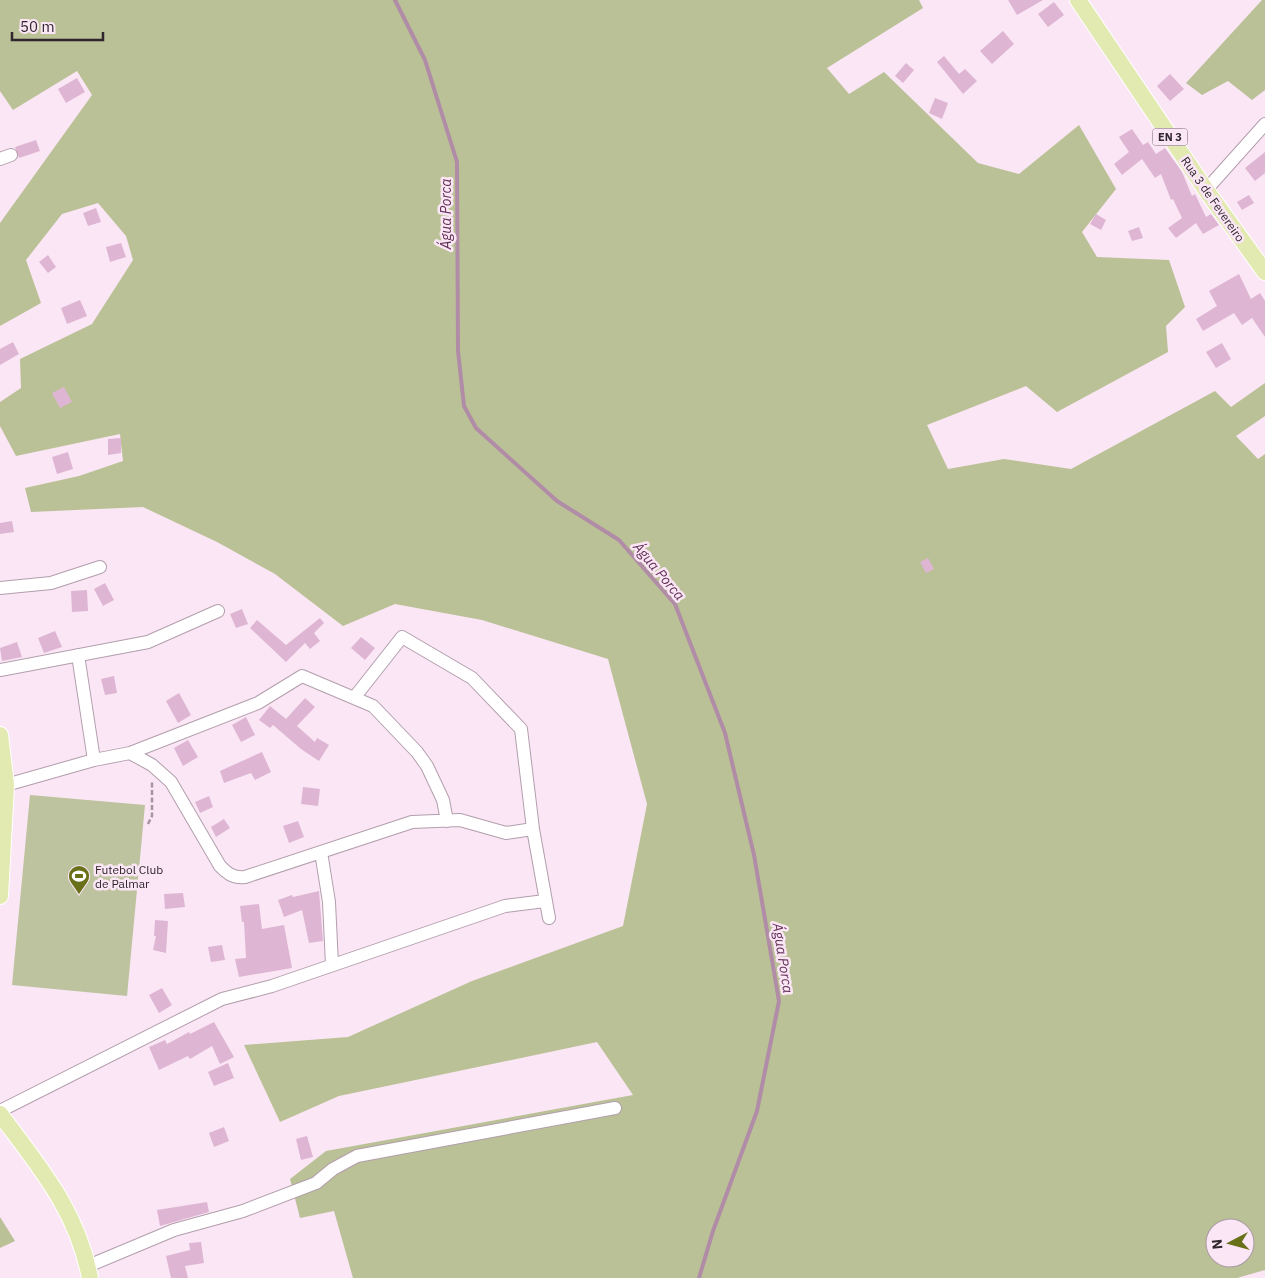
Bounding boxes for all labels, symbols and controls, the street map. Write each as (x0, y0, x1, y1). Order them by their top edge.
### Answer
scale bar (12, 10, 104, 42)
text: 50 m (20, 17, 55, 36)
road number: EN 3 (1152, 128, 1188, 146)
street label: Rua 3 de Fevereiro (1178, 154, 1248, 245)
water label: Água Porca (436, 179, 455, 250)
water label: Água Porca (629, 537, 689, 604)
place label: Futebol Club de Palmar (95, 862, 163, 891)
sports icon: Futebol Club de Palmar (67, 864, 91, 895)
water label: Água Porca (768, 921, 798, 994)
north arrow (1205, 1218, 1255, 1268)
text: N (1208, 1238, 1227, 1250)

